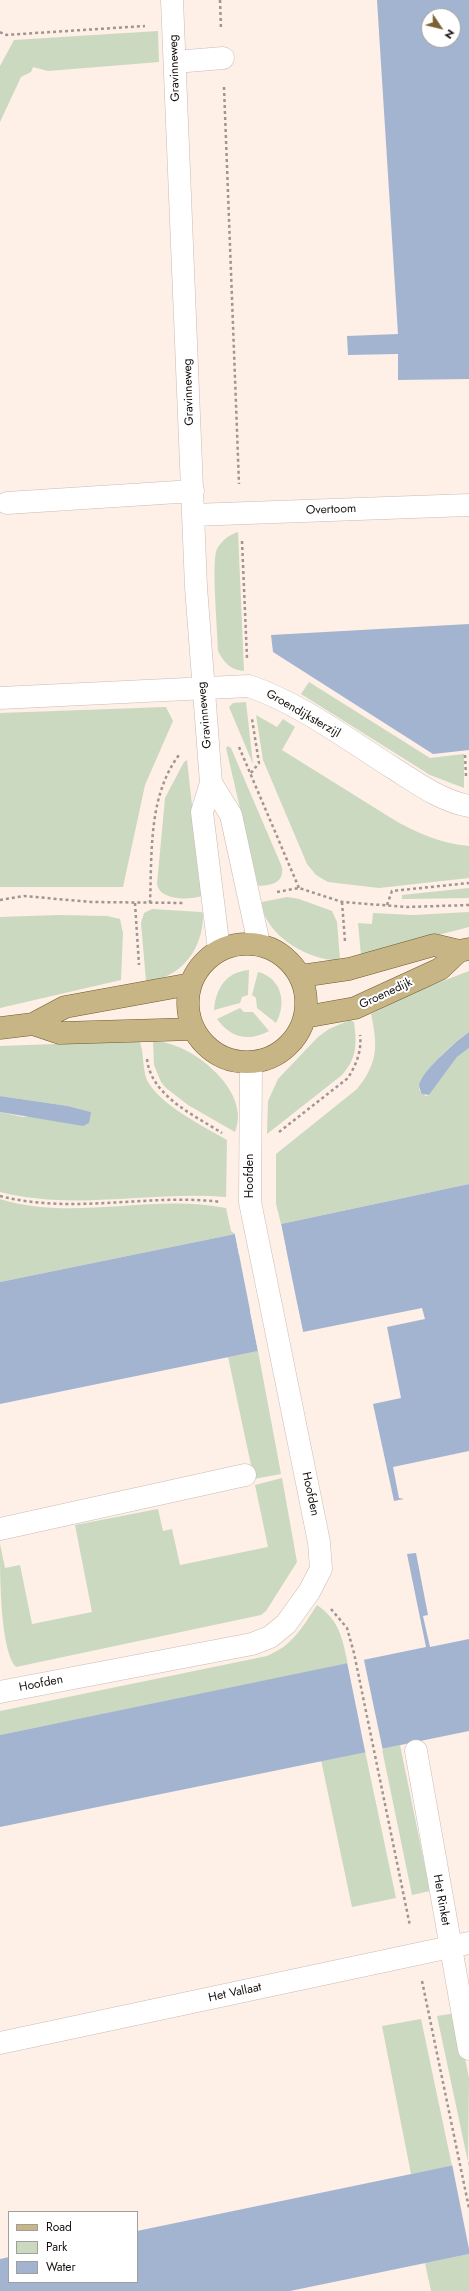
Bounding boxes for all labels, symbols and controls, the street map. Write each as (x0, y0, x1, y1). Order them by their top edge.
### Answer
north arrow (421, 8, 461, 48)
text: N (441, 26, 459, 42)
street label: Gravinneweg (167, 34, 183, 102)
street label: Gravinneweg (181, 358, 197, 426)
street label: Overtoom (306, 502, 356, 518)
street label: Gravinneweg (195, 681, 215, 749)
street label: Groendijksterzijl (263, 687, 343, 741)
street label: Groenedijk (357, 975, 415, 1013)
street label: Hoofden (243, 1154, 257, 1198)
street label: Hoofden (298, 1471, 322, 1517)
street label: Hoofden (18, 1673, 64, 1695)
street label: Het Rinket (429, 1873, 453, 1927)
street label: Het Vallaat (207, 1980, 263, 2006)
legend (8, 2211, 138, 2283)
text: Road (46, 2218, 72, 2236)
text: Park (46, 2238, 67, 2256)
text: Water (46, 2258, 76, 2276)

